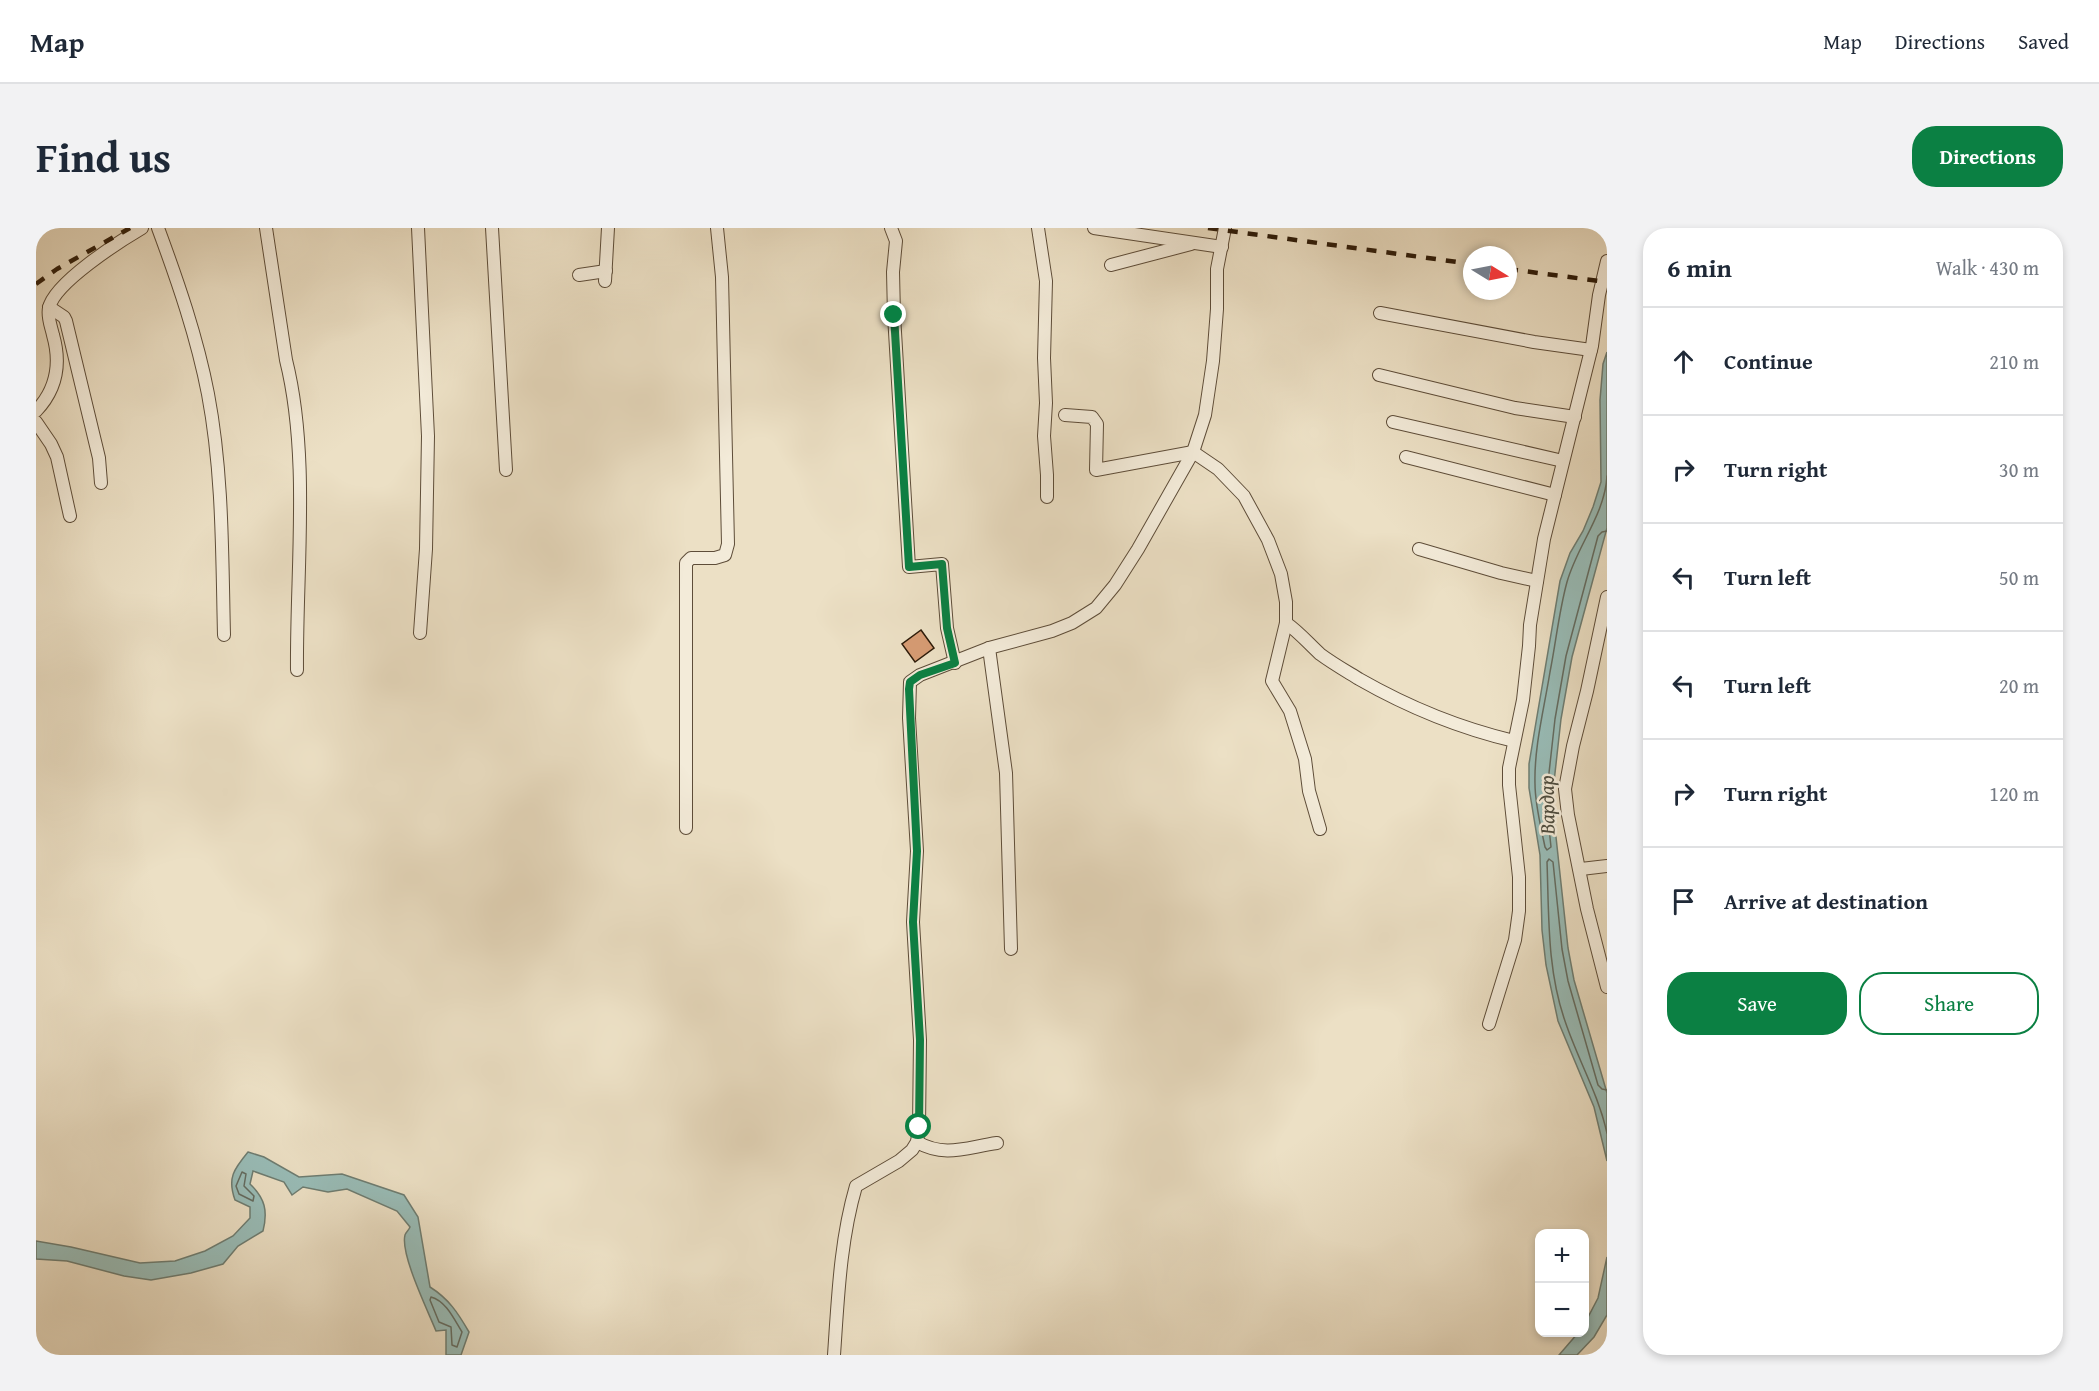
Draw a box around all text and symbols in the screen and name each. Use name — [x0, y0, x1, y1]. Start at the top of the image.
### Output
text: Map — [30, 21, 84, 62]
text: Map — [1823, 26, 1862, 57]
text: Directions — [1895, 26, 1985, 57]
text: Saved — [2018, 26, 2069, 57]
text: Find us — [36, 126, 171, 187]
button: Directions — [1912, 126, 2063, 187]
north arrow — [1463, 246, 1517, 300]
text: 6 min — [1667, 248, 1732, 287]
text: Walk · 430 m — [1936, 253, 2039, 282]
route end — [880, 301, 906, 327]
icon: ahead — [1667, 345, 1700, 378]
text: Continue — [1724, 345, 1813, 377]
text: 210 m — [1989, 347, 2039, 376]
icon: right — [1667, 453, 1700, 486]
text: Turn right — [1724, 453, 1827, 485]
text: 30 m — [1999, 455, 2039, 484]
icon: left — [1667, 561, 1700, 594]
text: Turn left — [1724, 561, 1811, 593]
text: 50 m — [1999, 563, 2039, 592]
icon: left — [1667, 669, 1700, 702]
text: Turn left — [1724, 669, 1811, 701]
text: 20 m — [1999, 671, 2039, 700]
water label: Вардар — [1530, 775, 1563, 836]
icon: right — [1667, 777, 1700, 810]
text: Turn right — [1724, 777, 1827, 809]
text: 120 m — [1989, 779, 2039, 808]
icon: arrive — [1667, 885, 1700, 918]
text: Arrive at destination — [1724, 885, 1928, 917]
button: Save — [1667, 972, 1847, 1035]
button: Share — [1859, 972, 2039, 1035]
route start — [905, 1113, 931, 1139]
map controls — [1535, 1229, 1589, 1337]
button: + — [1535, 1229, 1589, 1283]
button: − — [1535, 1283, 1589, 1337]

